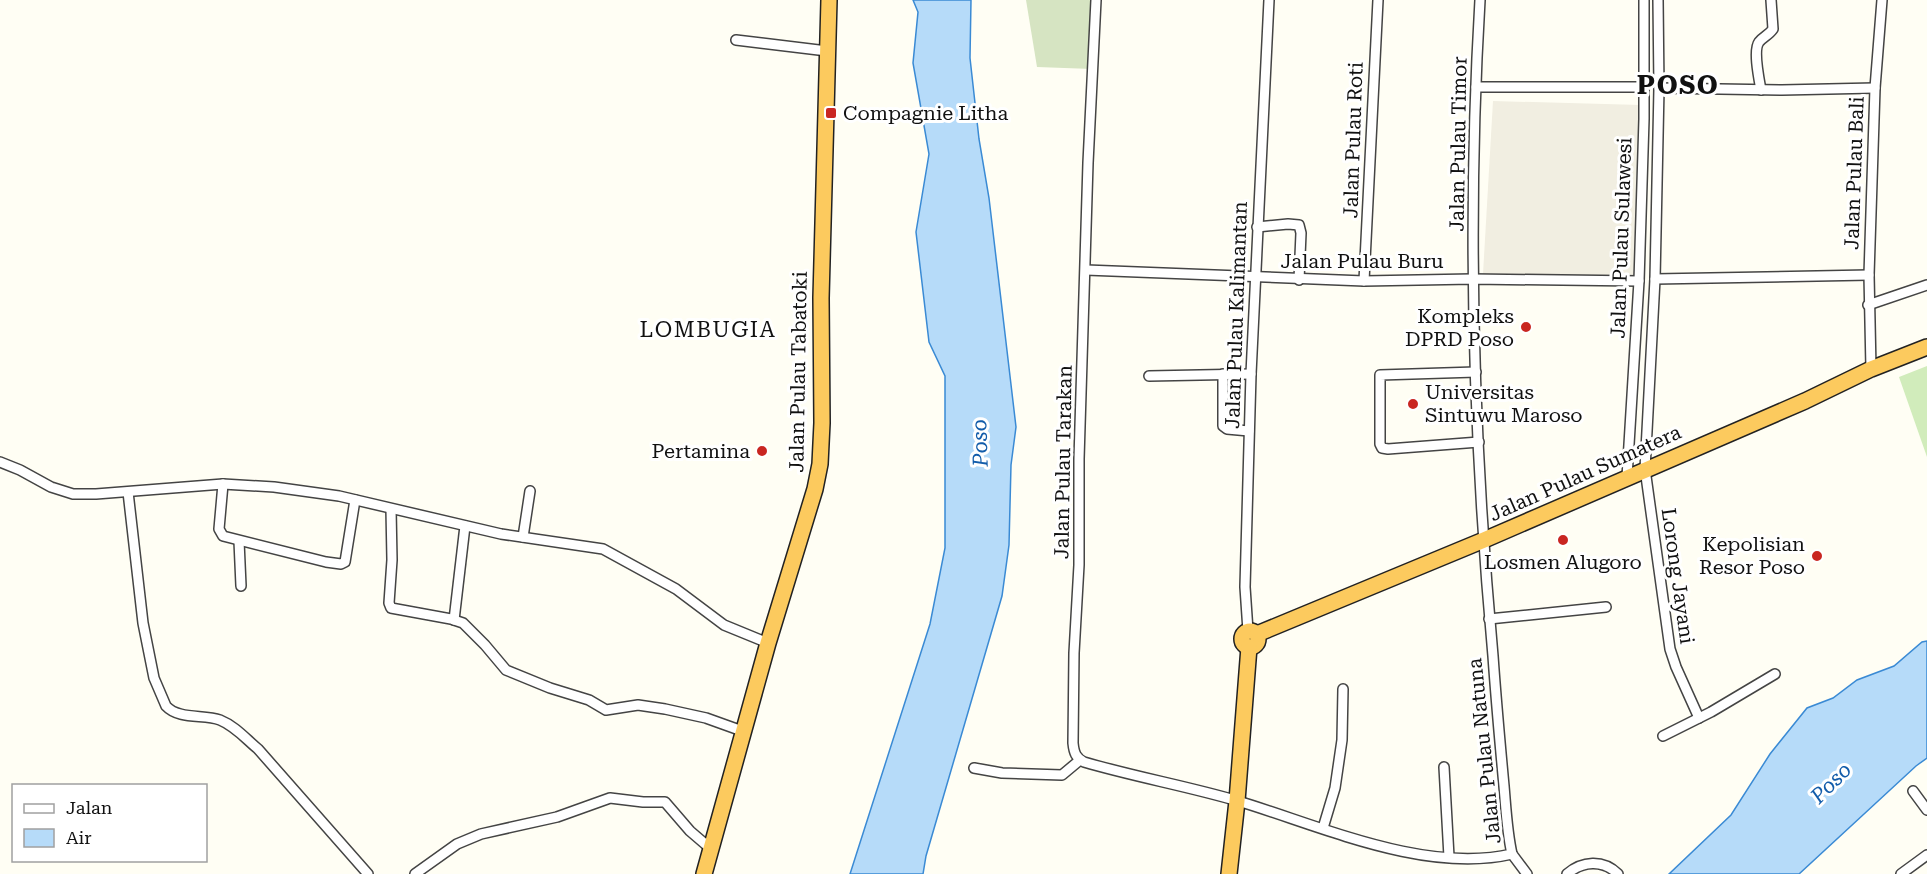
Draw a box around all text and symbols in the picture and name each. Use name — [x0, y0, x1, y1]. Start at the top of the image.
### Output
street label: Jalan Pulau Timor — [1444, 56, 1472, 232]
street label: Jalan Pulau Roti — [1338, 61, 1368, 219]
district label: POSO — [1637, 70, 1719, 100]
street label: Jalan Pulau Bali — [1839, 96, 1869, 250]
place label: Compagnie Litha — [843, 101, 1008, 125]
marker: Compagnie Litha — [824, 106, 838, 120]
street label: Jalan Pulau Sulawesi — [1605, 137, 1637, 339]
street label: Jalan Pulau Kalimantan — [1220, 201, 1252, 429]
street label: Jalan Pulau Buru — [1280, 249, 1444, 273]
street label: Jalan Pulau Tabatoki — [784, 271, 812, 473]
place label: Kompleks DPRD Poso — [1405, 304, 1514, 351]
district label: LOMBUGIA — [640, 317, 776, 342]
marker: Kompleks DPRD Poso — [1519, 320, 1533, 334]
street label: Jalan Pulau Tarakan — [1049, 365, 1077, 559]
place label: Universitas Sintuwu Maroso — [1425, 380, 1583, 427]
marker: Universitas Sintuwu Maroso — [1406, 397, 1420, 411]
water label: Poso — [967, 419, 993, 468]
street label: Jalan Pulau Sumatera — [1485, 420, 1685, 526]
place label: Pertamina — [652, 439, 750, 463]
marker: Pertamina — [755, 444, 769, 458]
street label: Lorong Jayani — [1657, 506, 1699, 646]
place label: Kepolisian Resor Poso — [1699, 532, 1805, 579]
marker: Losmen Alugoro — [1556, 533, 1570, 547]
marker: Kepolisian Resor Poso — [1810, 549, 1824, 563]
place label: Losmen Alugoro — [1484, 550, 1642, 574]
street label: Jalan Pulau Natuna — [1462, 657, 1506, 845]
water label: Poso — [1805, 758, 1856, 809]
legend — [12, 784, 207, 862]
text: Jalan — [66, 797, 113, 818]
text: Air — [66, 827, 92, 848]

